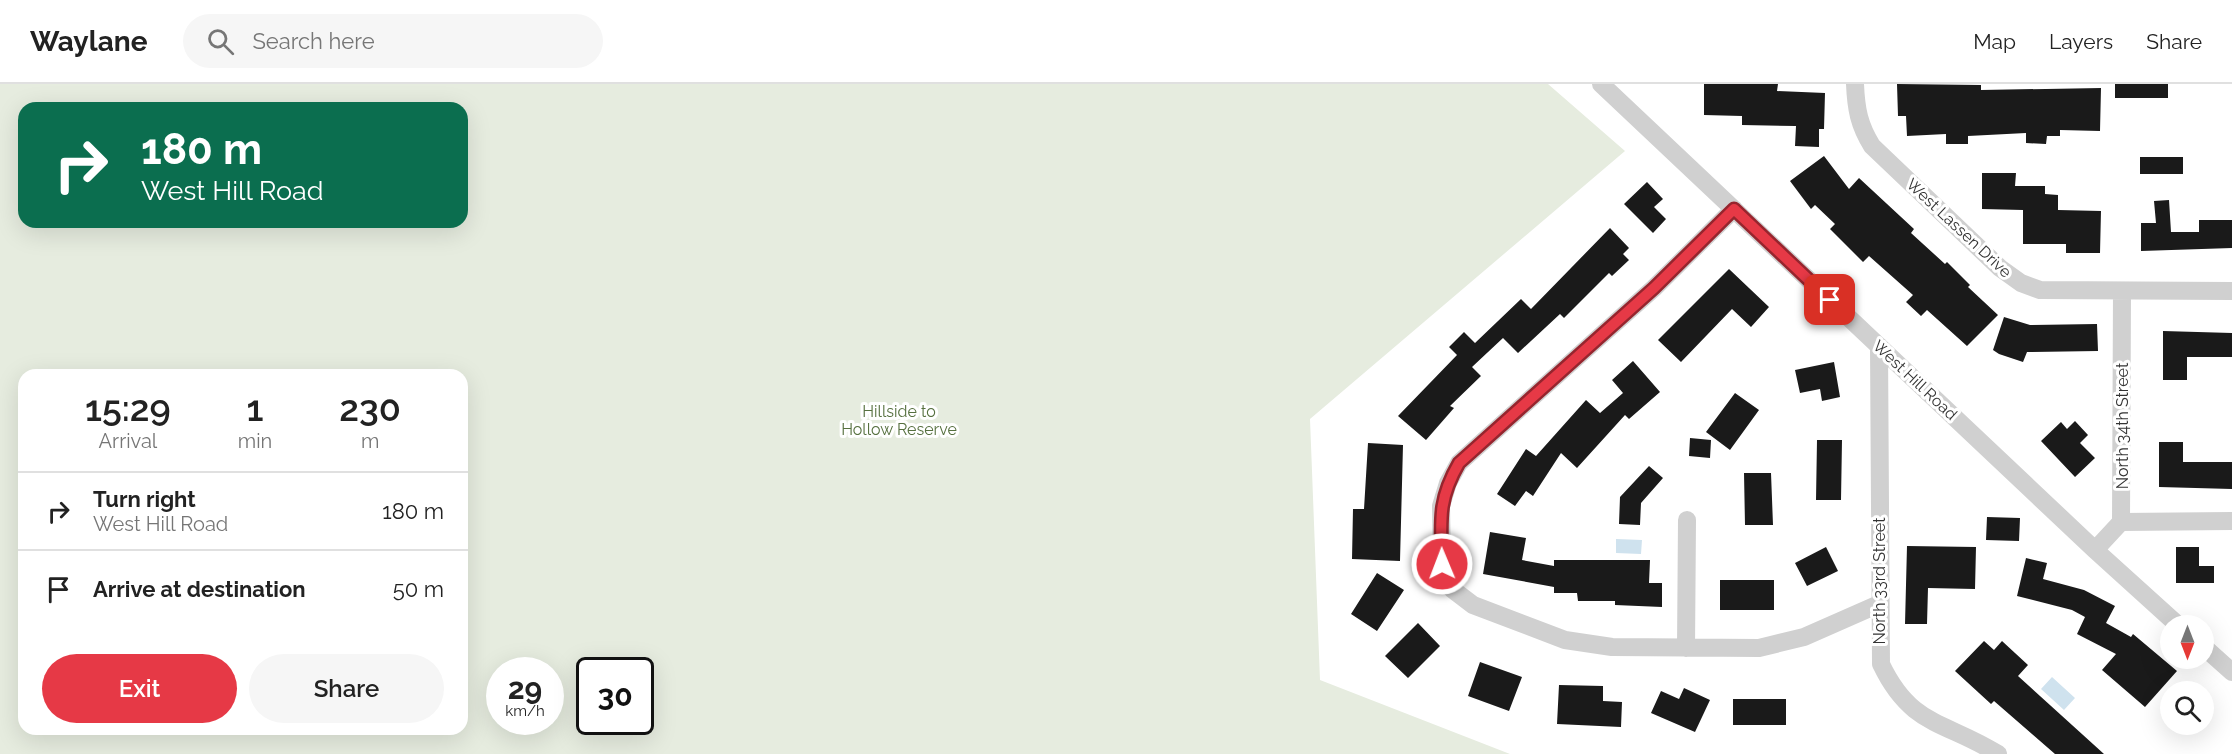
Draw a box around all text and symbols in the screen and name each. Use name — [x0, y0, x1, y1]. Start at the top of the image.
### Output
search box — [183, 14, 603, 68]
text: Waylane — [30, 25, 147, 58]
icon: search — [204, 25, 237, 58]
text: Search here — [252, 28, 375, 54]
text: Map — [1973, 29, 2016, 54]
text: Layers — [2049, 29, 2113, 54]
text: Share — [2146, 29, 2202, 54]
text: 180 m — [141, 125, 262, 174]
icon: right — [42, 126, 120, 204]
street label: West Lassen Drive — [1903, 174, 2015, 282]
text: West Hill Road — [141, 175, 324, 206]
pin — [1804, 274, 1855, 325]
icon: arrive — [1813, 283, 1846, 316]
street label: West Hill Road — [1869, 336, 1961, 424]
street label: North 34th Street — [2113, 362, 2132, 489]
text: 15:29 — [85, 387, 171, 429]
text: 1 — [247, 387, 264, 429]
text: 230 — [339, 387, 401, 429]
park label: Hillside to Hollow Reserve — [841, 402, 957, 439]
text: Arrival — [99, 429, 157, 453]
text: min — [238, 429, 272, 453]
text: m — [361, 429, 379, 453]
text: Turn right — [93, 486, 196, 512]
icon: right — [42, 495, 75, 528]
text: 180 m — [382, 498, 444, 524]
text: West Hill Road — [93, 512, 228, 536]
street label: North 33rd Street — [1870, 517, 1889, 645]
position arrow — [1410, 532, 1474, 596]
icon: arrive — [42, 573, 75, 606]
text: Arrive at destination — [93, 576, 306, 602]
text: 50 m — [393, 576, 444, 602]
north arrow — [2160, 615, 2214, 669]
map controls — [2160, 615, 2214, 735]
button: Exit — [42, 654, 237, 723]
button: Share — [249, 654, 444, 723]
speed limit sign: 30 — [576, 657, 654, 735]
text: 29 — [508, 671, 542, 706]
button: search — [2160, 681, 2214, 735]
text: km/h — [505, 702, 545, 720]

